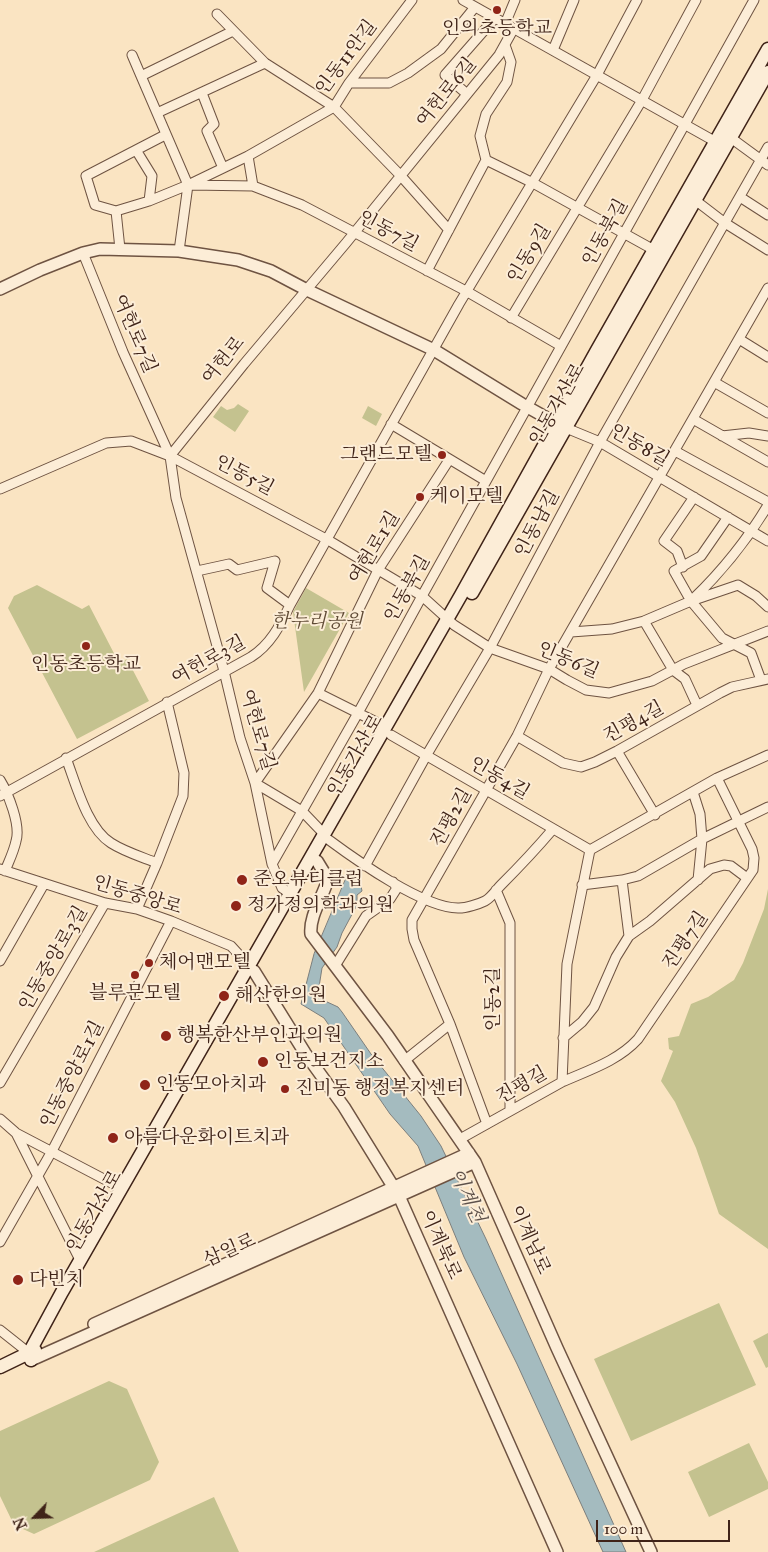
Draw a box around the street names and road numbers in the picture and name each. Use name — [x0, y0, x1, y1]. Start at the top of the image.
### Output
street label: 인동11안길 — [311, 16, 383, 100]
street label: 여헌로6길 — [412, 54, 482, 132]
street label: 인동북길 — [578, 195, 634, 271]
street label: 인동7길 — [354, 207, 422, 257]
street label: 인동9길 — [503, 220, 557, 288]
street label: 여헌로7길 — [107, 291, 161, 377]
street label: 여헌로 — [198, 332, 250, 390]
street label: 인동가산로 — [525, 360, 591, 450]
street label: 인동8길 — [605, 420, 673, 472]
street label: 인동5길 — [210, 451, 278, 501]
street label: 인동남길 — [511, 486, 565, 562]
street label: 여헌로1길 — [344, 507, 406, 589]
street label: 인동북길 — [380, 551, 436, 627]
street label: 여헌로3길 — [168, 631, 250, 691]
street label: 인동6길 — [534, 638, 602, 684]
street label: 여헌로7길 — [235, 687, 279, 773]
street label: 진평4길 — [600, 697, 668, 749]
street label: 인동가산로 — [323, 711, 389, 801]
street label: 인동4길 — [465, 753, 533, 805]
street label: 진평2길 — [426, 784, 478, 852]
street label: 인동중앙로 — [90, 872, 184, 920]
street label: 인동중앙로3길 — [15, 902, 93, 1016]
street label: 진평7길 — [658, 908, 714, 974]
street label: 인동2길 — [483, 967, 505, 1031]
street label: 인동중앙로1길 — [36, 1017, 110, 1133]
street label: 진평길 — [492, 1062, 552, 1110]
street label: 인동가산로 — [62, 1167, 128, 1257]
street label: 이계남로 — [504, 1202, 554, 1278]
street label: 이계북로 — [415, 1207, 465, 1283]
street label: 삼일로 — [200, 1229, 260, 1273]

